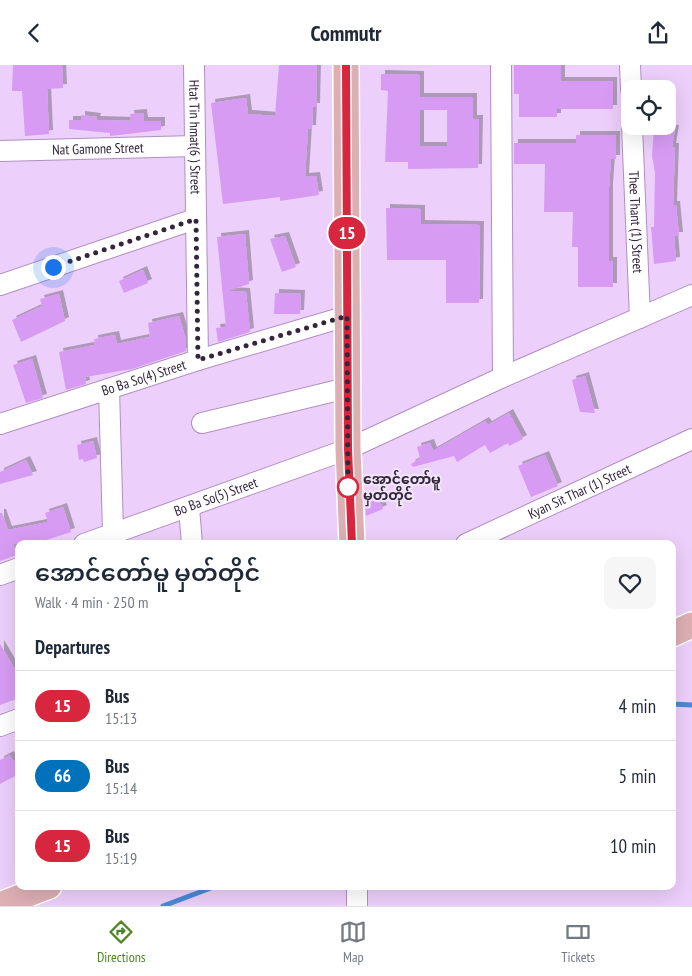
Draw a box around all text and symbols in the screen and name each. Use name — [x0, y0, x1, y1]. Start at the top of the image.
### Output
icon: back — [20, 19, 48, 47]
text: Commutr — [310, 19, 382, 47]
icon: share — [644, 19, 672, 47]
street label: Htat Tin hmat(6 ) Street — [185, 80, 205, 194]
map controls — [621, 80, 676, 135]
button: locate — [621, 80, 676, 135]
street label: Nat Gamone Street — [52, 138, 144, 159]
street label: Thee Thant (1) Street — [625, 170, 647, 274]
line badge: 15 — [324, 217, 370, 249]
text: 15 — [338, 221, 356, 244]
your location — [41, 255, 66, 280]
street label: Bo Ba So(4) Street — [99, 355, 188, 400]
street label: Kyan Sit Thar (1) Street — [525, 460, 634, 523]
place label: အောင်တော်မူ မှတ်တိုင် — [363, 469, 441, 507]
street label: Bo Ba So(5) Street — [171, 473, 260, 520]
marker: အောင်တော်မူ မှတ်တိုင် — [337, 476, 359, 498]
text: အောင်တော်မူ မှတ်တိုင် — [35, 557, 260, 588]
button: heart — [604, 557, 656, 609]
text: Walk · 4 min · 250 m — [35, 592, 148, 612]
text: Departures — [35, 635, 110, 659]
text: Bus — [105, 684, 129, 708]
text: 15 — [54, 694, 71, 717]
text: 4 min — [619, 694, 656, 718]
text: 15:13 — [105, 708, 137, 728]
text: Bus — [105, 754, 129, 778]
text: 66 — [54, 764, 71, 787]
text: 5 min — [619, 764, 656, 788]
text: 15:14 — [105, 778, 137, 798]
text: Bus — [105, 824, 129, 848]
text: 15 — [54, 834, 71, 857]
text: 10 min — [610, 834, 656, 858]
text: 15:19 — [105, 848, 137, 868]
tab: Directions — [97, 918, 146, 966]
tab: Map — [339, 918, 367, 966]
tab: Tickets — [561, 918, 595, 966]

